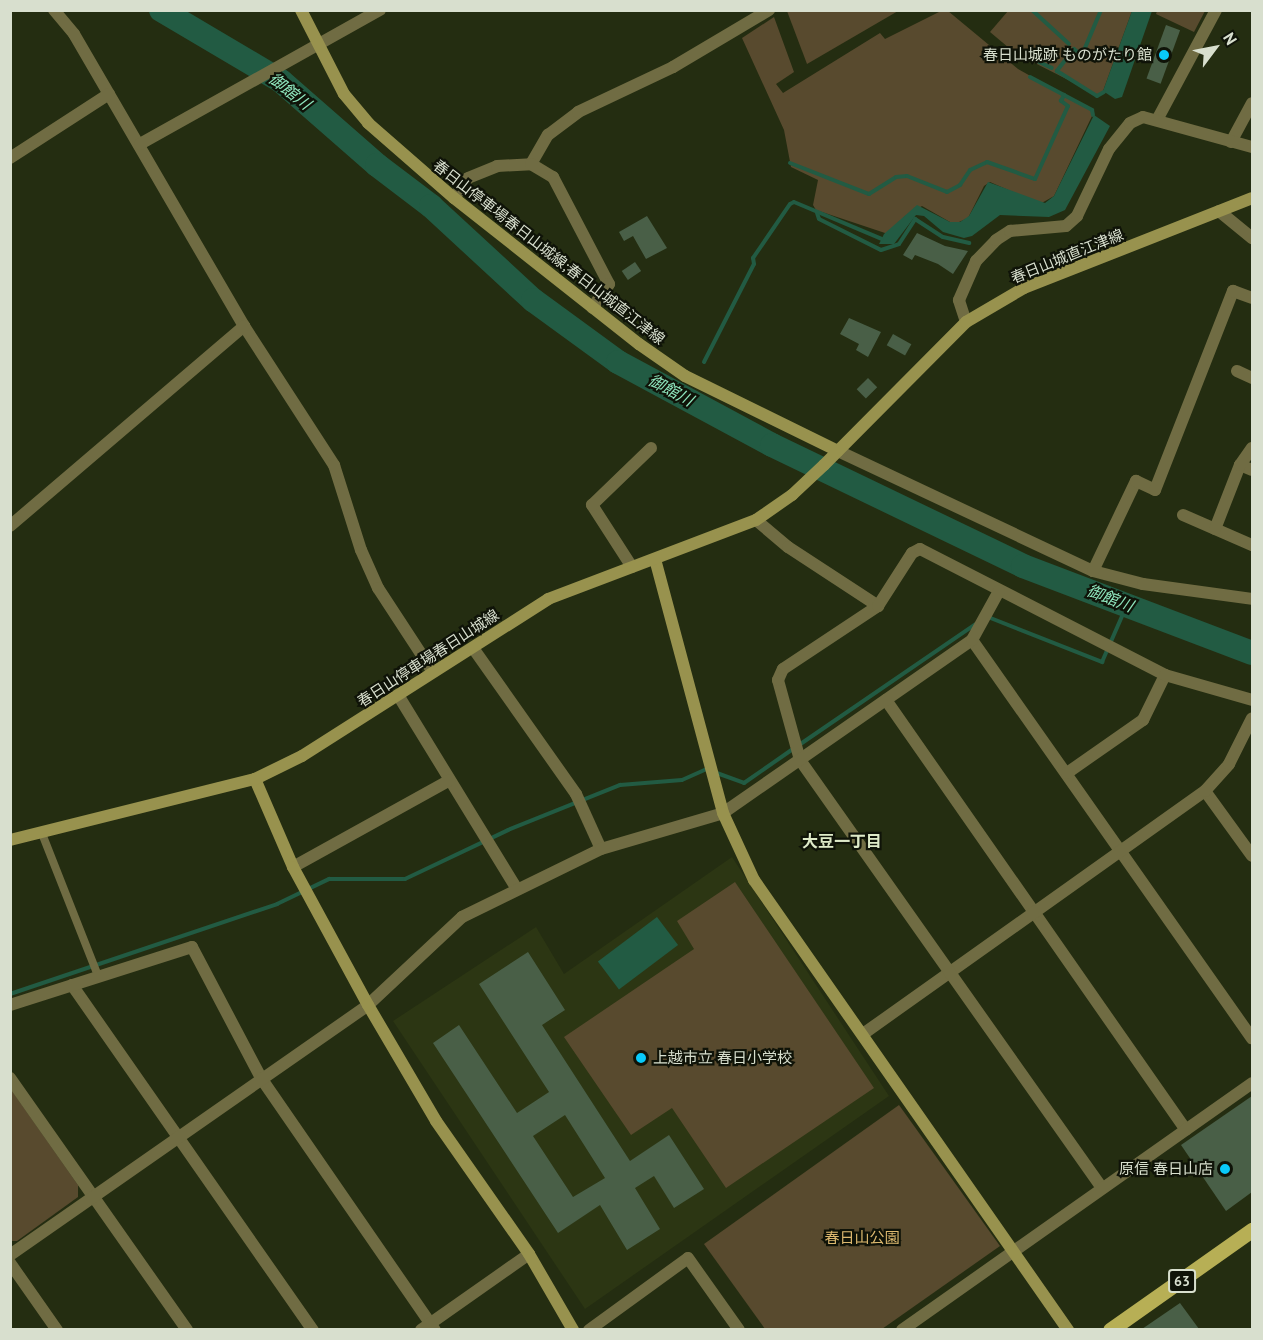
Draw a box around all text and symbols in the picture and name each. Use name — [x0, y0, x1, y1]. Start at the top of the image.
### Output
north arrow — [1185, 18, 1245, 78]
text: N — [1219, 29, 1242, 48]
place label: 春日山城跡 ものがたり館 — [983, 46, 1152, 64]
marker: 春日山城跡 ものがたり館 — [1157, 48, 1171, 62]
water label: 御館川 — [265, 69, 315, 113]
street label: 春日山停車場春日山城線;春日山城直江津線 — [430, 156, 668, 348]
street label: 春日山城直江津線 — [1008, 225, 1126, 287]
water label: 御館川 — [645, 370, 697, 410]
water label: 御館川 — [1084, 580, 1136, 616]
street label: 春日山停車場春日山城線 — [354, 606, 502, 710]
district label: 大豆一丁目 — [802, 831, 882, 851]
place label: 上越市立 春日小学校 — [653, 1049, 792, 1067]
marker: 上越市立 春日小学校 — [634, 1051, 648, 1065]
place label: 原信 春日山店 — [1119, 1160, 1213, 1178]
marker: 原信 春日山店 — [1218, 1162, 1232, 1176]
park label: 春日山公園 — [825, 1229, 899, 1247]
road number: 63 — [1167, 1270, 1197, 1292]

